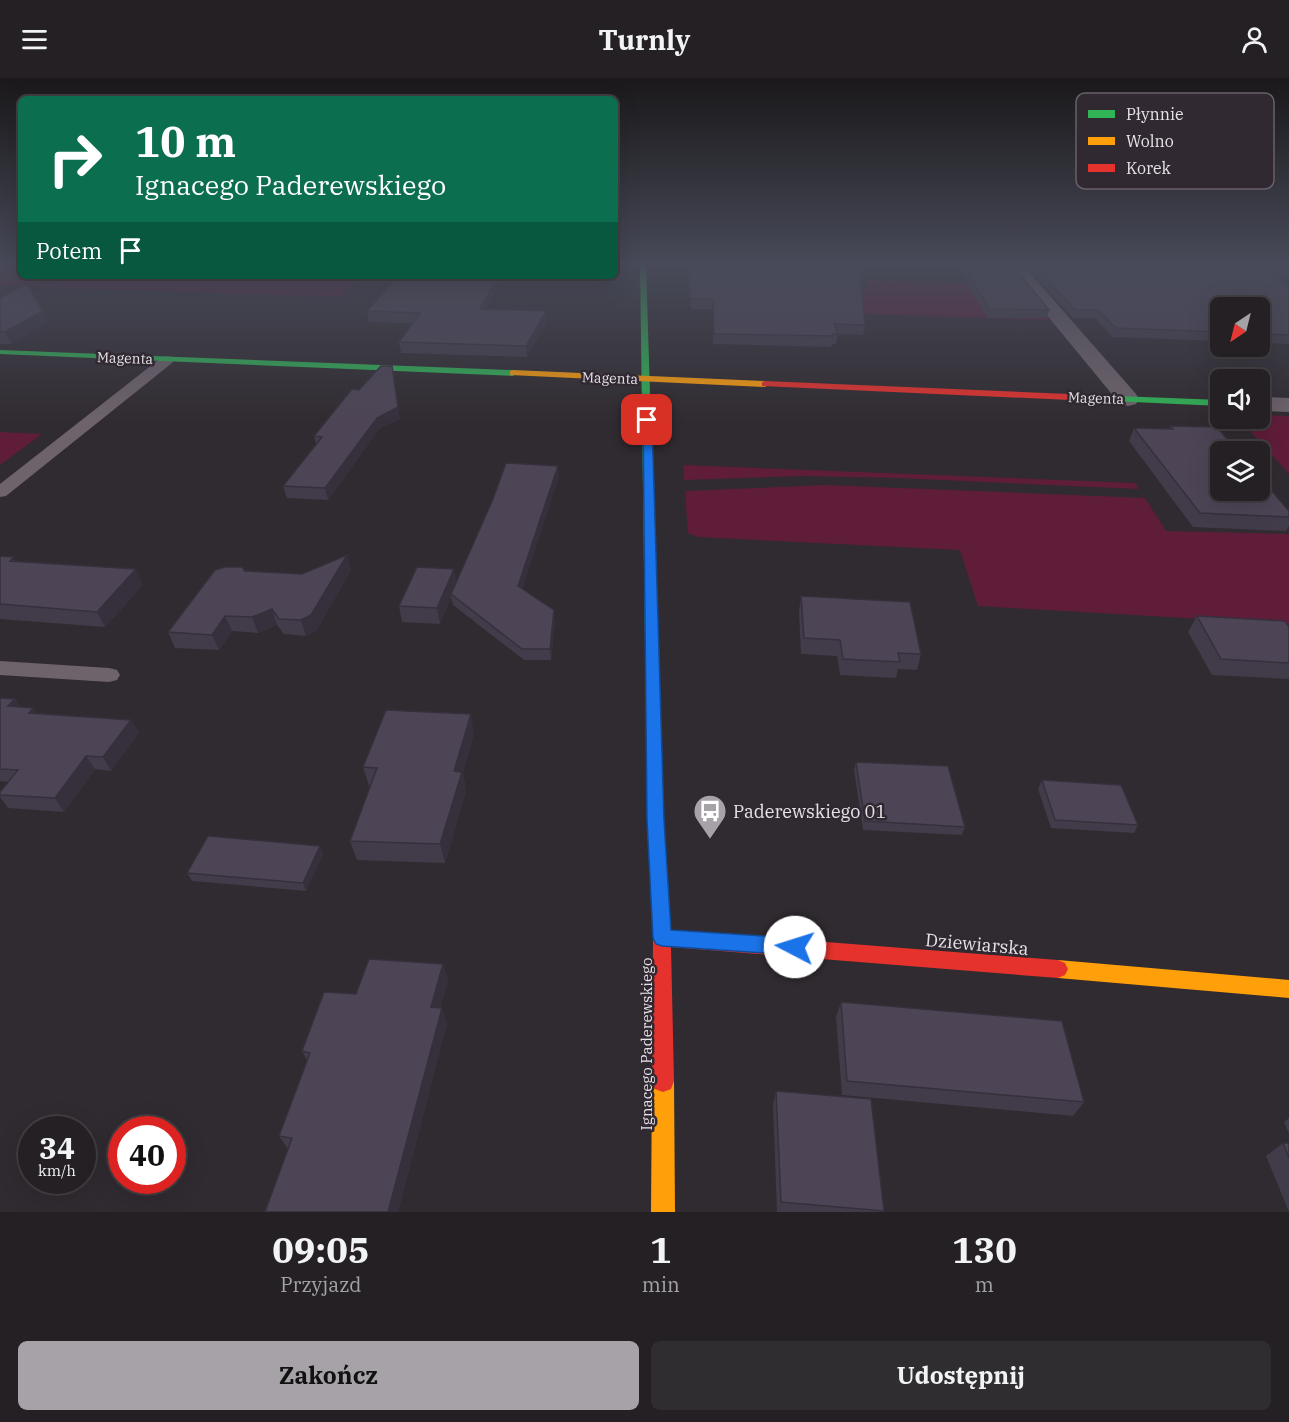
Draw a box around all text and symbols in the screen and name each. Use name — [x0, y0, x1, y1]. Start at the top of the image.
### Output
text: Turnly — [599, 22, 690, 57]
icon: menu — [18, 23, 51, 56]
icon: person — [1238, 23, 1271, 56]
legend — [1076, 93, 1274, 189]
text: Płynnie — [1126, 104, 1184, 124]
text: 10 m — [135, 114, 236, 169]
icon: right — [36, 120, 114, 198]
text: Wolno — [1126, 131, 1174, 151]
text: Korek — [1126, 158, 1172, 178]
text: Ignacego Paderewskiego — [135, 167, 446, 202]
icon: arrive — [114, 234, 147, 267]
text: Potem — [36, 236, 102, 265]
north arrow — [1210, 297, 1270, 357]
map controls — [1210, 297, 1270, 501]
street label: Magenta — [97, 348, 154, 368]
street label: Magenta — [582, 368, 639, 388]
button: sound — [1210, 369, 1270, 429]
street label: Magenta — [1068, 388, 1125, 408]
pin — [621, 394, 672, 445]
icon: arrive — [630, 403, 663, 436]
button: layers — [1210, 441, 1270, 501]
bus stop icon: Paderewskiego 01 — [692, 793, 728, 840]
place label: Paderewskiego 01 — [733, 800, 886, 823]
position arrow — [763, 915, 827, 979]
street label: Dziewiarska — [924, 928, 1030, 960]
street label: Ignacego Paderewskiego — [637, 958, 656, 1130]
speed limit sign: 40 — [108, 1116, 186, 1194]
text: 34 — [39, 1128, 75, 1167]
text: km/h — [38, 1161, 76, 1180]
text: 09:05 — [272, 1226, 369, 1273]
text: 1 — [650, 1226, 672, 1273]
text: 130 — [952, 1226, 1017, 1273]
text: Przyjazd — [280, 1271, 361, 1298]
text: min — [642, 1271, 680, 1298]
text: m — [975, 1271, 994, 1298]
button: Zakończ — [18, 1341, 639, 1410]
button: Udostępnij — [651, 1341, 1271, 1410]

